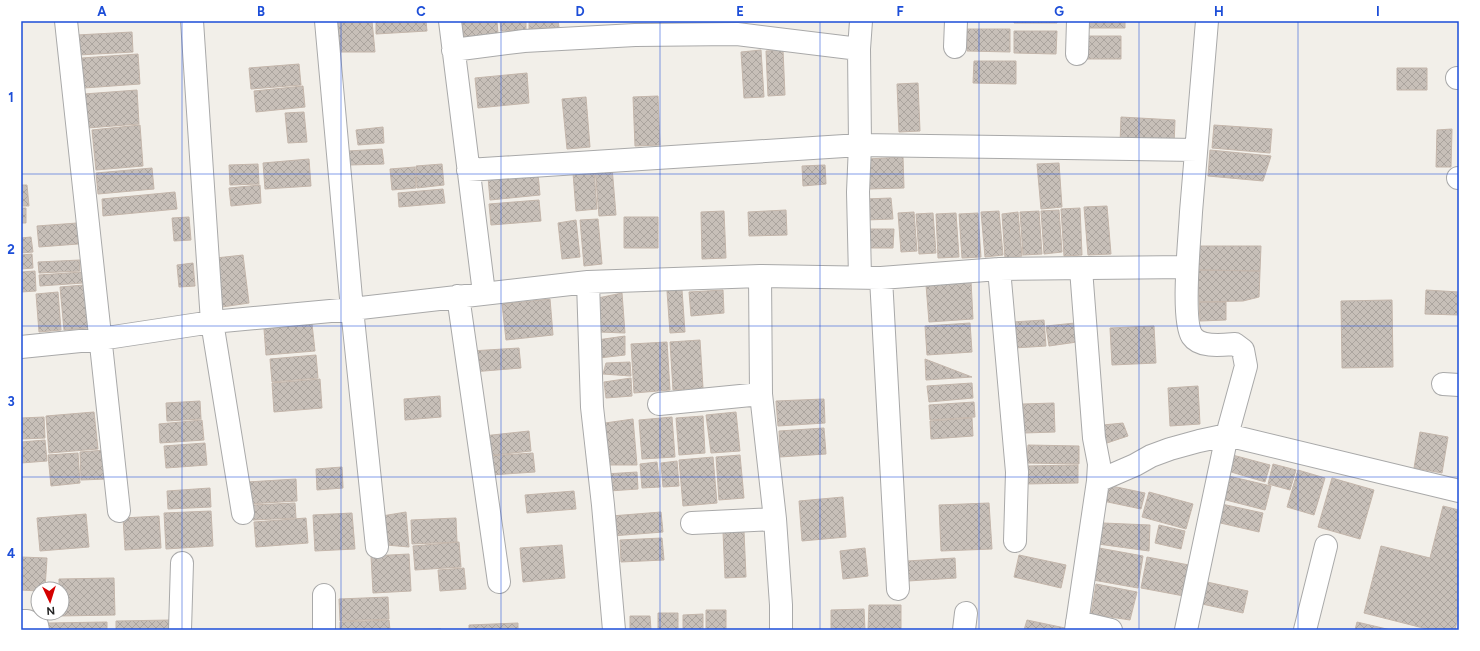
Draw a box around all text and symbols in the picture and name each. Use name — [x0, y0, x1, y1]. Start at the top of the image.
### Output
text: A — [97, 4, 107, 19]
text: B — [257, 4, 265, 19]
text: C — [416, 4, 426, 19]
text: D — [575, 4, 585, 19]
text: E — [736, 4, 744, 19]
text: F — [896, 4, 904, 19]
text: G — [1054, 4, 1064, 19]
text: H — [1214, 4, 1224, 19]
text: I — [1376, 4, 1380, 19]
text: 1 — [8, 90, 14, 105]
text: 2 — [7, 242, 15, 257]
text: 3 — [7, 394, 15, 409]
text: 4 — [7, 546, 15, 561]
north arrow — [30, 581, 70, 621]
text: N — [46, 604, 55, 617]

